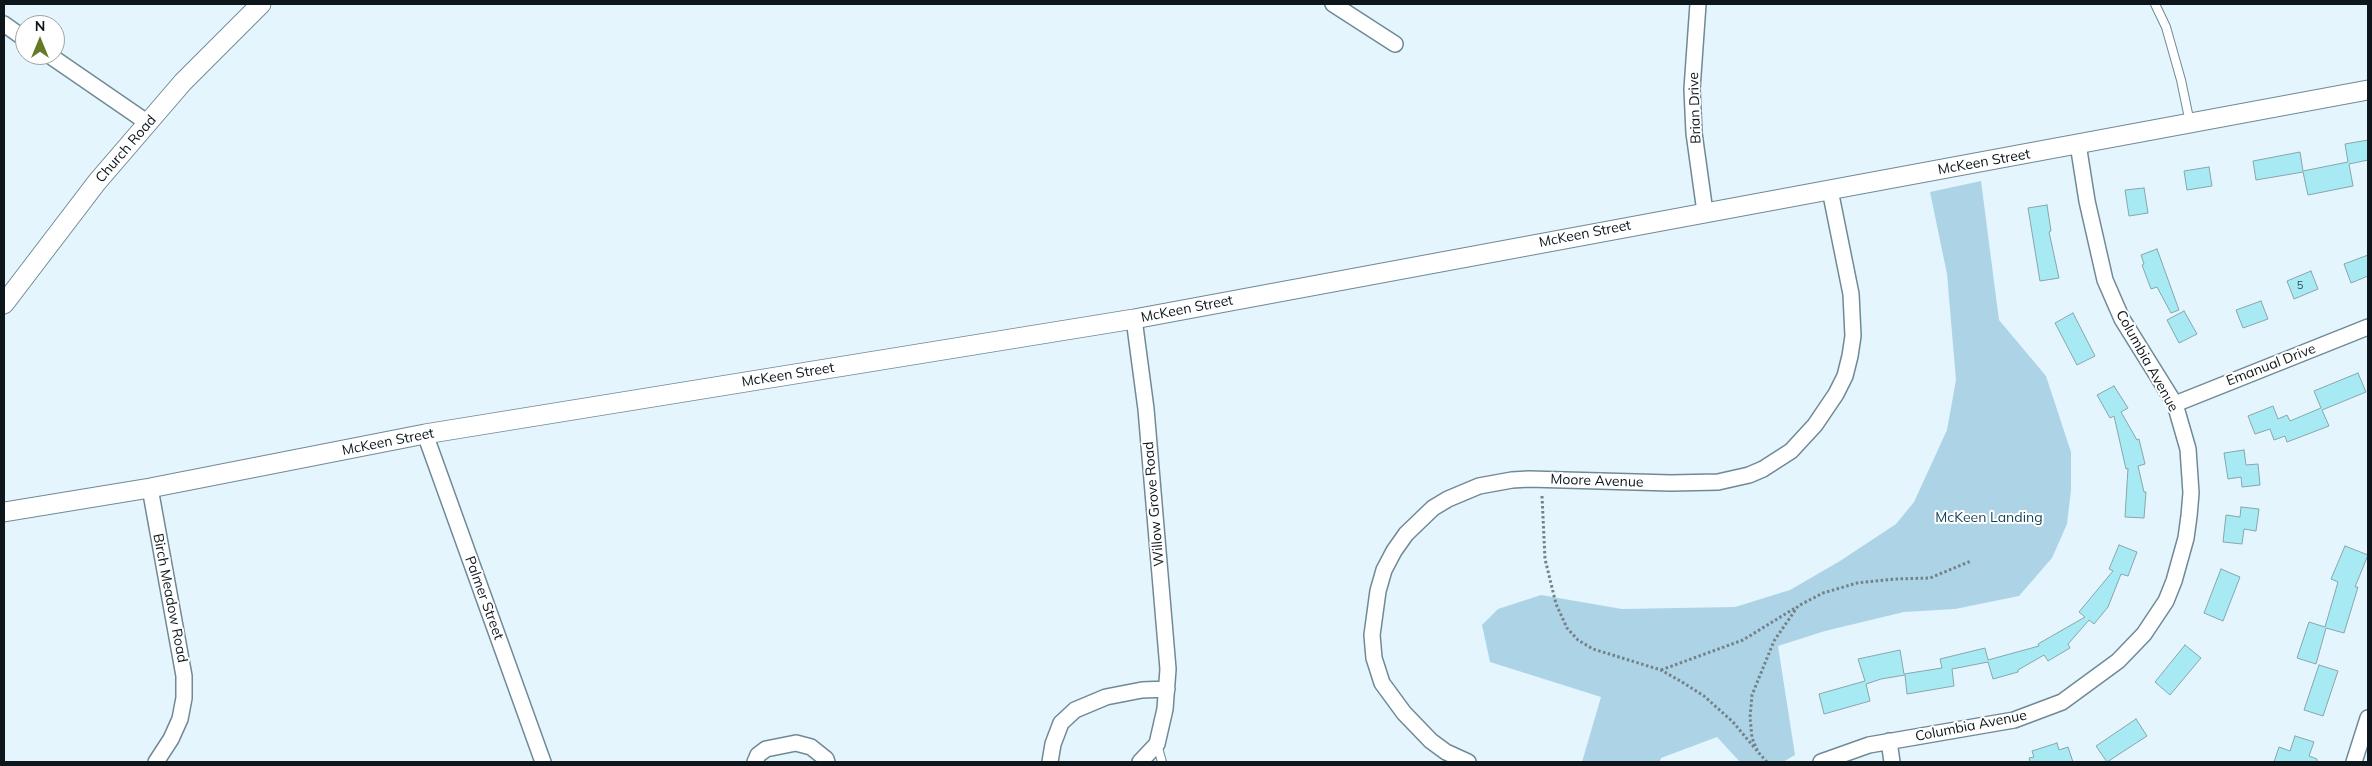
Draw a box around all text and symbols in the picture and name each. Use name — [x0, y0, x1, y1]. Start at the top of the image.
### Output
north arrow — [15, 15, 65, 65]
text: N — [35, 17, 45, 35]
street label: Brian Drive — [1685, 72, 1705, 144]
street label: Church Road — [92, 112, 160, 186]
street label: McKeen Street — [1937, 146, 2031, 178]
street label: McKeen Street — [1538, 217, 1632, 251]
house number: 5 — [2297, 279, 2303, 293]
street label: McKeen Street — [1140, 292, 1234, 326]
street label: Columbia Avenue — [2112, 307, 2182, 415]
street label: Emanual Drive — [2224, 340, 2318, 390]
street label: McKeen Street — [741, 359, 835, 391]
street label: McKeen Street — [341, 425, 435, 459]
street label: Willow Grove Road — [1140, 441, 1168, 567]
street label: Moore Avenue — [1550, 471, 1644, 491]
park label: McKeen Landing — [1935, 510, 2043, 526]
street label: Birch Meadow Road — [149, 532, 191, 664]
street label: Palmer Street — [461, 554, 507, 642]
street label: Columbia Avenue — [1914, 707, 2028, 745]

